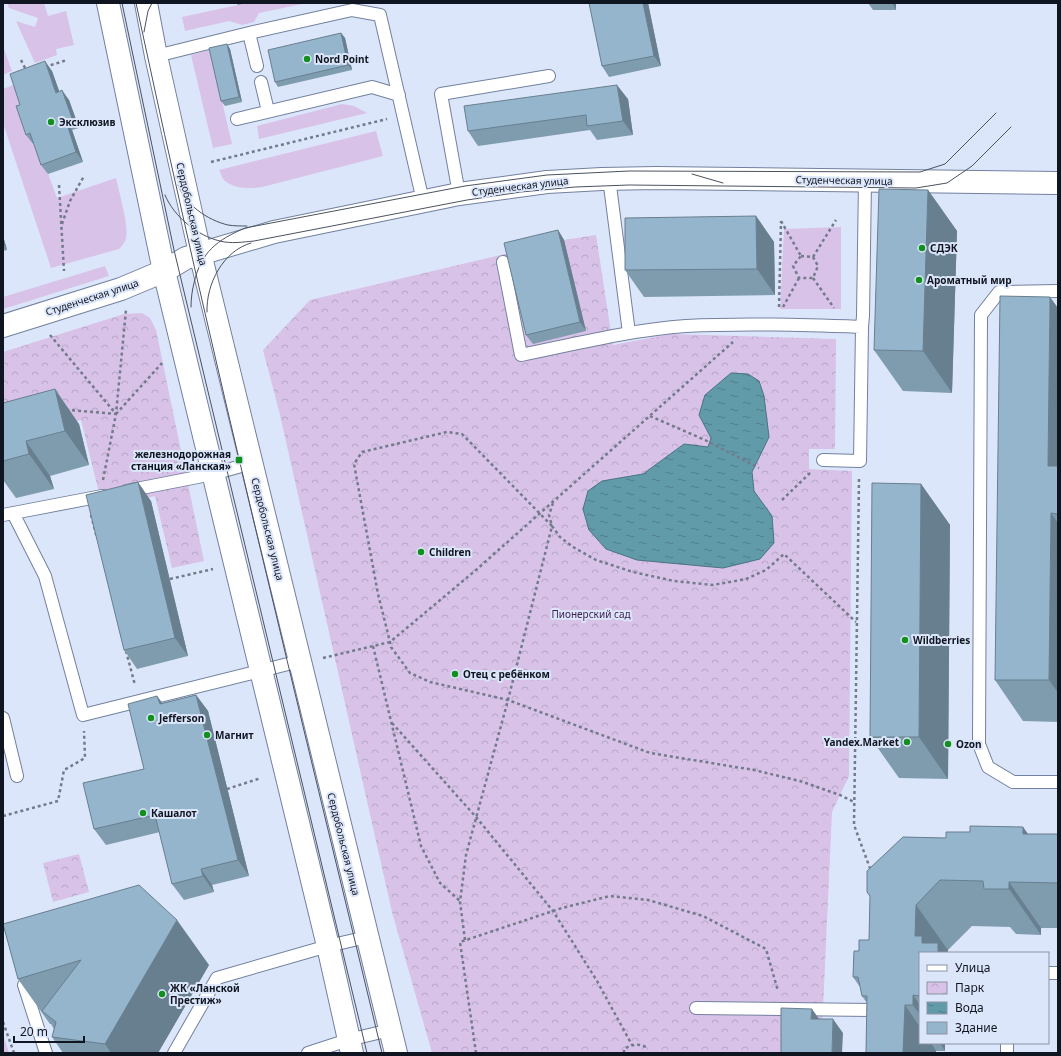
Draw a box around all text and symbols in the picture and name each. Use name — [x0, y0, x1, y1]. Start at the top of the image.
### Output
place label: Nord Point — [315, 52, 370, 66]
marker: Nord Point — [302, 54, 312, 64]
place label: Эксклюзив — [59, 115, 116, 129]
marker: Эксклюзив — [46, 117, 56, 127]
street label: Сердобольская улица — [173, 161, 211, 267]
street label: Студенческая улица — [795, 172, 893, 188]
street label: Студенческая улица — [471, 173, 569, 199]
place label: СДЭК — [930, 241, 958, 255]
marker: СДЭК — [917, 243, 927, 253]
place label: Ароматный мир — [927, 273, 1012, 287]
street label: Студенческая улица — [44, 275, 140, 319]
marker: Ароматный мир — [914, 275, 924, 285]
place label: железнодорожная станция «Ланская» — [131, 447, 231, 473]
marker: железнодорожная станция «Ланская» — [234, 455, 244, 465]
street label: Сердобольская улица — [248, 476, 288, 582]
place label: Children — [429, 545, 471, 559]
marker: Children — [416, 547, 426, 557]
park label: Пионерский сад — [551, 607, 631, 621]
place label: Wildberries — [913, 633, 970, 647]
marker: Wildberries — [900, 635, 910, 645]
place label: Отец с ребёнком — [463, 667, 550, 681]
marker: Отец с ребёнком — [450, 669, 460, 679]
place label: Jefferson — [158, 711, 204, 725]
marker: Jefferson — [146, 713, 156, 723]
place label: Магнит — [215, 728, 254, 742]
marker: Магнит — [202, 730, 212, 740]
place label: Yandex.Market — [824, 735, 900, 749]
marker: Yandex.Market — [902, 737, 912, 747]
place label: Ozon — [956, 737, 982, 751]
marker: Ozon — [943, 739, 953, 749]
street label: Сердобольская улица — [324, 791, 364, 897]
place label: Кашалот — [151, 806, 197, 820]
marker: Кашалот — [138, 808, 148, 818]
legend — [919, 952, 1049, 1044]
text: Улица — [955, 959, 990, 976]
text: Парк — [955, 979, 985, 996]
place label: ЖК «Ланской Престиж» — [170, 981, 240, 1007]
marker: ЖК «Ланской Престиж» — [157, 989, 167, 999]
text: Вода — [955, 999, 984, 1016]
scale bar — [14, 1018, 84, 1044]
text: Здание — [955, 1019, 998, 1036]
text: 20 m — [20, 1023, 48, 1040]

